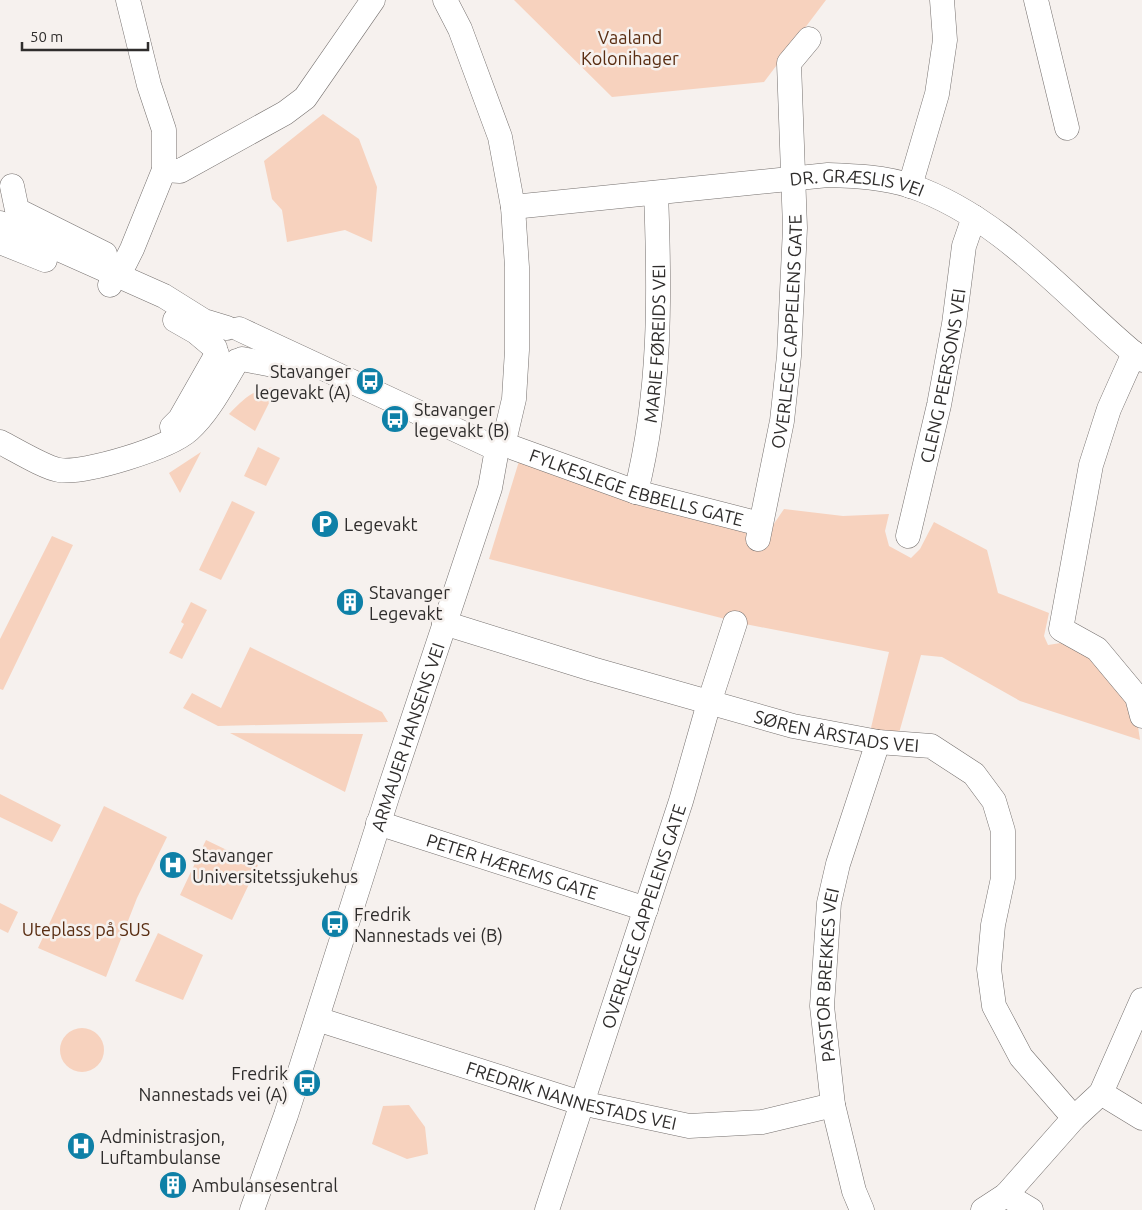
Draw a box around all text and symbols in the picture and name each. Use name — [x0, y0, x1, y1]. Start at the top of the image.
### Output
scale bar — [22, 20, 149, 52]
park label: Vaaland Kolonihager — [581, 27, 679, 68]
text: 50 m — [30, 28, 63, 45]
street label: DR. GRÆSLIS VEI — [789, 165, 927, 200]
street label: OVERLEGE CAPPELENS GATE — [767, 214, 805, 450]
street label: MARIE FØREIDS VEI — [640, 264, 668, 424]
street label: CLENG PEERSONS VEI — [916, 287, 968, 465]
place label: Stavanger legevakt (A) — [255, 361, 351, 403]
bus stop icon: Stavanger legevakt (A) — [355, 366, 385, 396]
place label: Stavanger legevakt (B) — [414, 399, 510, 441]
bus stop icon: Stavanger legevakt (B) — [380, 404, 410, 434]
street label: FYLKESLEGE EBBELLS GATE — [527, 444, 746, 529]
parking icon: Legevakt — [310, 509, 340, 539]
place label: Legevakt — [344, 514, 418, 534]
place label: Stavanger Legevakt — [369, 582, 450, 623]
building icon: Stavanger Legevakt — [335, 587, 365, 617]
street label: ARMAUER HANSENS VEI — [367, 640, 448, 834]
street label: SØREN ÅRSTADS VEI — [752, 706, 920, 755]
street label: OVERLEGE CAPPELENS GATE — [597, 802, 689, 1031]
street label: PETER HÆREMS GATE — [424, 829, 600, 903]
place label: Stavanger Universitetssjukehus — [192, 845, 358, 886]
hospital icon: Stavanger Universitetssjukehus — [158, 850, 188, 880]
street label: PASTOR BREKKES VEI — [812, 886, 842, 1063]
place label: Fredrik Nannestads vei (B) — [354, 904, 503, 946]
bus stop icon: Fredrik Nannestads vei (B) — [320, 909, 350, 939]
park label: Uteplass på SUS — [22, 919, 150, 939]
street label: FREDRIK NANNESTADS VEI — [464, 1057, 679, 1133]
place label: Fredrik Nannestads vei (A) — [139, 1063, 288, 1105]
bus stop icon: Fredrik Nannestads vei (A) — [292, 1068, 322, 1098]
place label: Administrasjon, Luftambulanse — [100, 1126, 225, 1167]
hospital icon: Administrasjon, Luftambulanse — [66, 1131, 96, 1161]
building icon: Ambulansesentral — [158, 1170, 188, 1200]
place label: Ambulansesentral — [192, 1175, 338, 1195]

